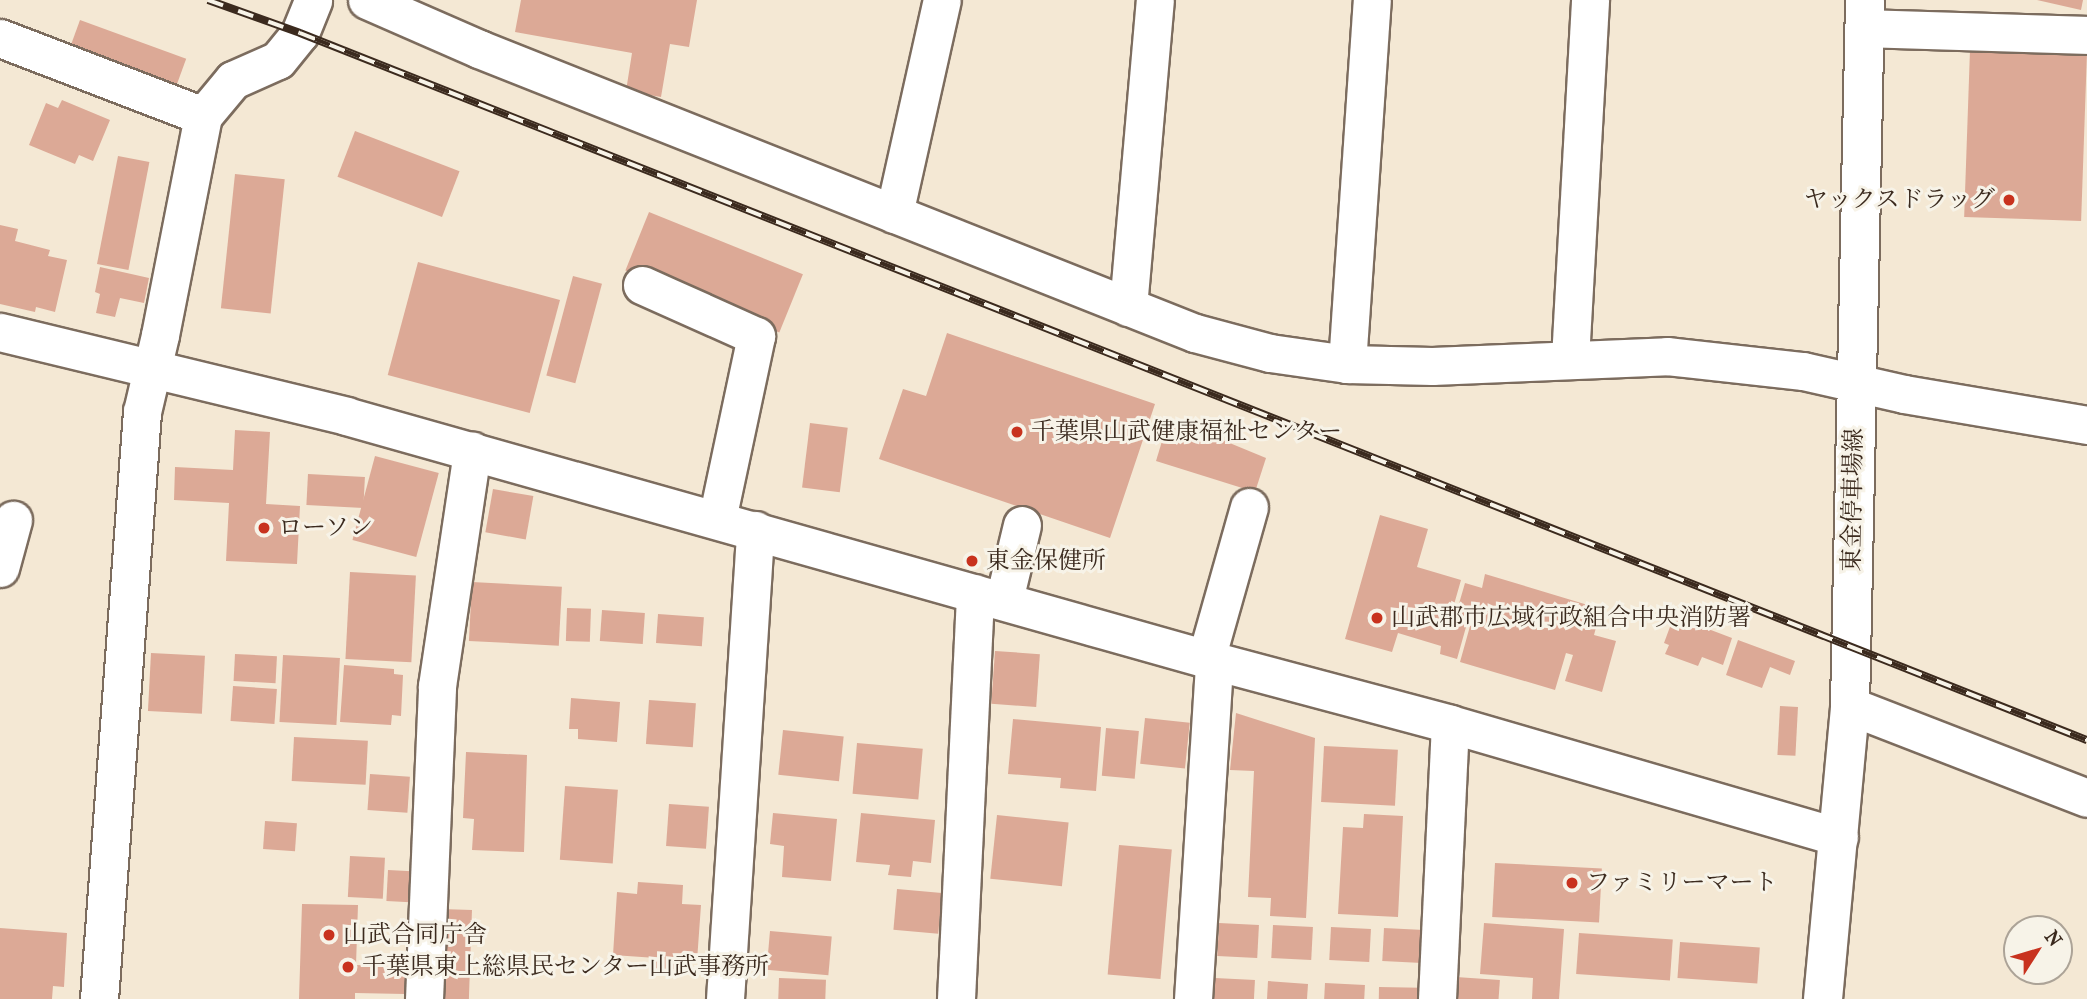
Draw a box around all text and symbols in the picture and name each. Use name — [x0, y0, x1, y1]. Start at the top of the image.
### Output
place label: ヤックスドラッグ — [1803, 186, 1995, 214]
marker: ヤックスドラッグ — [2001, 192, 2017, 208]
place label: 千葉県山武健康福祉センター — [1031, 418, 1343, 446]
marker: 千葉県山武健康福祉センター — [1009, 424, 1025, 440]
street label: 東金停車場線 — [1837, 428, 1869, 572]
place label: ローソン — [278, 514, 374, 542]
marker: ローソン — [256, 520, 272, 536]
place label: 東金保健所 — [986, 547, 1106, 575]
marker: 東金保健所 — [964, 553, 980, 569]
place label: 山武郡市広域行政組合中央消防署 — [1391, 604, 1751, 632]
marker: 山武郡市広域行政組合中央消防署 — [1369, 610, 1385, 626]
place label: ファミリーマート — [1586, 869, 1778, 897]
marker: ファミリーマート — [1564, 875, 1580, 891]
north arrow — [2003, 915, 2073, 985]
place label: 山武合同庁舎 — [343, 921, 487, 949]
text: N — [2040, 926, 2066, 951]
marker: 山武合同庁舎 — [321, 927, 337, 943]
place label: 千葉県東上総県民センター山武事務所 — [362, 953, 770, 981]
marker: 千葉県東上総県民センター山武事務所 — [340, 959, 356, 975]

